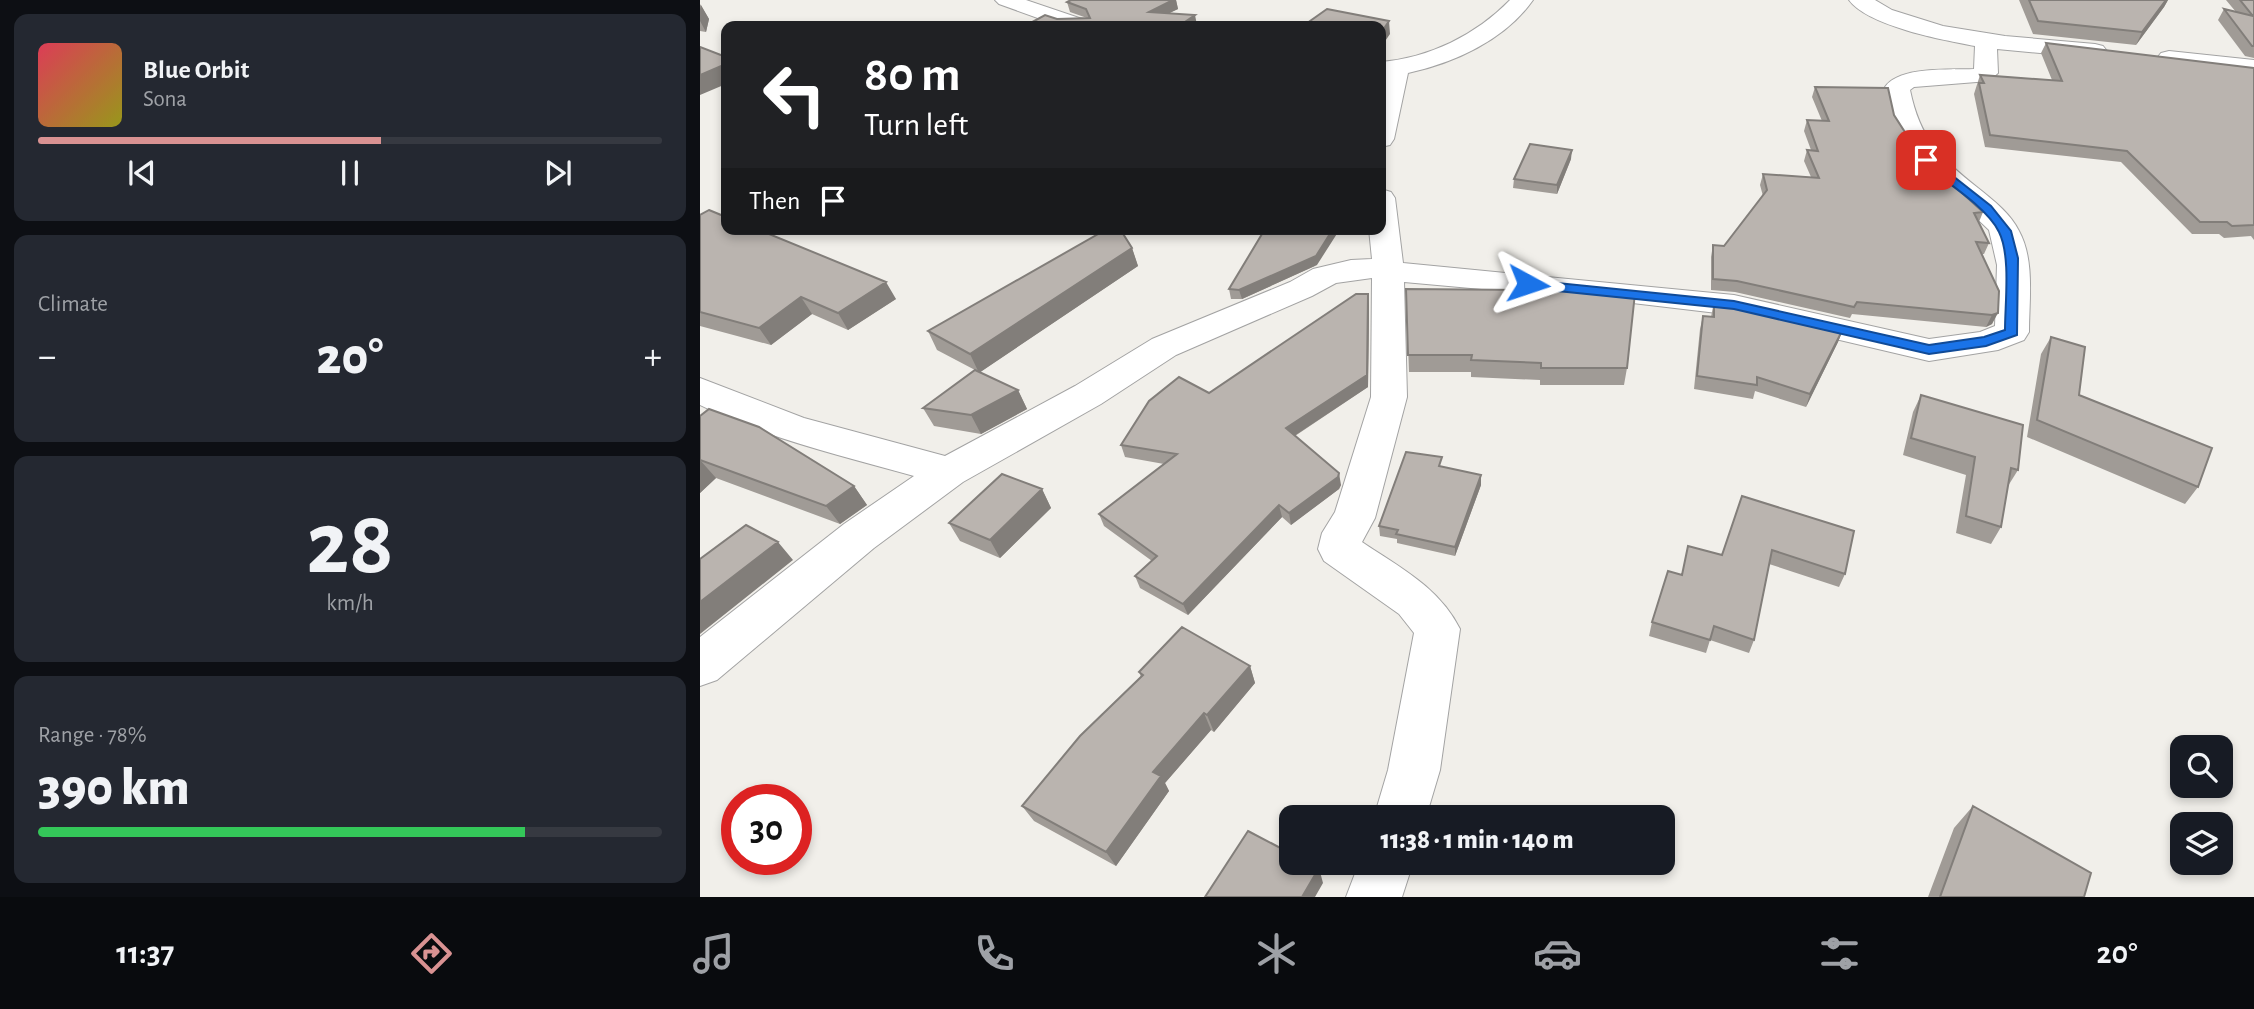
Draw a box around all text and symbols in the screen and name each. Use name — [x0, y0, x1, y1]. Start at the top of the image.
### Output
icon: left — [749, 49, 840, 140]
text: 80 m — [864, 51, 961, 100]
text: Blue Orbit — [143, 57, 249, 83]
text: Sona — [143, 88, 187, 111]
text: Turn left — [864, 109, 968, 141]
pin — [1896, 130, 1956, 190]
icon: arrive — [1907, 141, 1945, 179]
icon: previous — [123, 154, 161, 192]
icon: pause — [331, 154, 369, 192]
icon: next — [539, 154, 577, 192]
icon: arrive — [814, 182, 852, 220]
text: Then — [749, 188, 800, 214]
position arrow — [1491, 247, 1565, 321]
text: Climate — [38, 293, 108, 316]
text: 20° — [316, 331, 384, 383]
text: − — [38, 338, 56, 376]
text: + — [644, 338, 662, 376]
text: 28 — [306, 499, 394, 590]
text: km/h — [326, 592, 374, 615]
text: Range · 78% — [38, 724, 147, 747]
map controls — [2170, 735, 2233, 875]
button: search — [2170, 735, 2233, 798]
text: 390 km — [38, 762, 190, 814]
speed limit sign: 30 — [721, 784, 812, 875]
button: layers — [2170, 812, 2233, 875]
text: 11:38 · 1 min · 140 m — [1380, 827, 1574, 853]
icon: directions — [407, 929, 456, 978]
icon: music — [689, 929, 738, 978]
icon: phone — [970, 929, 1019, 978]
icon: climate — [1252, 929, 1301, 978]
icon: car — [1533, 929, 1582, 978]
icon: filters — [1815, 929, 1864, 978]
text: 11:37 — [116, 937, 174, 969]
text: 20° — [2097, 937, 2138, 969]

